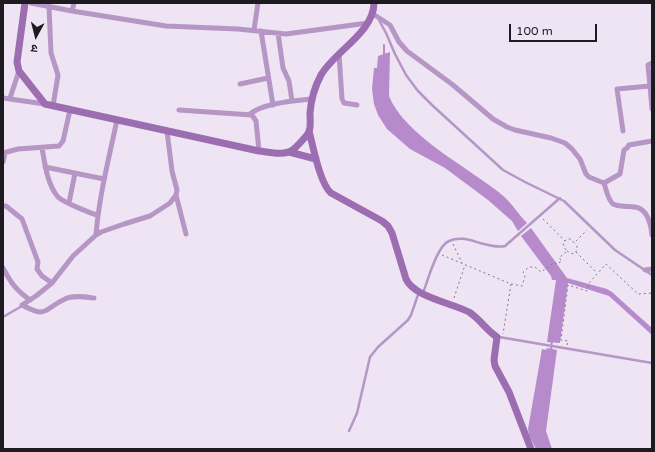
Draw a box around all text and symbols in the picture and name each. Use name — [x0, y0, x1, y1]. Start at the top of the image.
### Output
north arrow — [16, 16, 56, 56]
scale bar — [511, 16, 599, 42]
text: 100 m — [516, 24, 553, 38]
text: उ — [30, 42, 38, 55]

